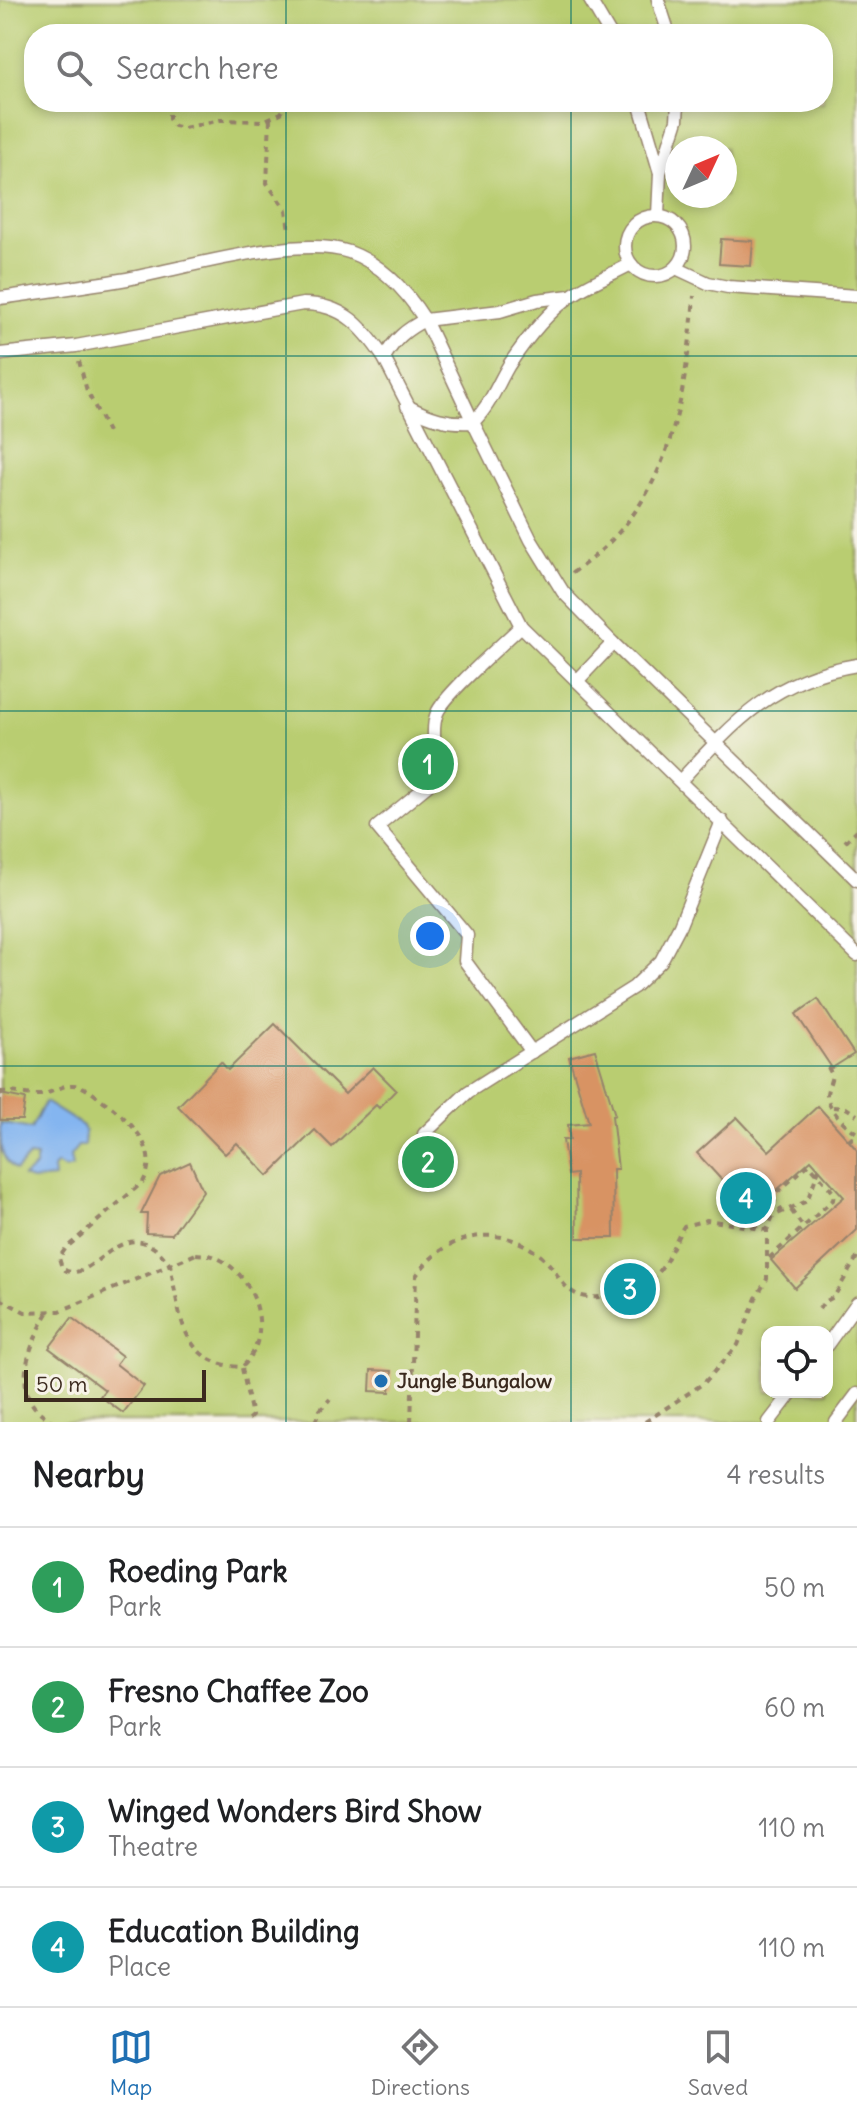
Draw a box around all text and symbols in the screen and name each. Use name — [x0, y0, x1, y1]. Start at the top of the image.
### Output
search box — [24, 24, 833, 112]
icon: search — [52, 46, 96, 90]
text: Search here — [116, 49, 279, 87]
north arrow — [665, 136, 737, 208]
pin: 1 — [402, 734, 454, 794]
your location — [410, 916, 450, 956]
pin: 2 — [402, 1132, 454, 1192]
pin: 4 — [720, 1168, 772, 1228]
pin: 3 — [604, 1259, 656, 1319]
map controls — [761, 1326, 833, 1398]
button: locate — [761, 1326, 833, 1398]
scale bar — [24, 1366, 206, 1402]
place label: Jungle Bungalow — [397, 1368, 552, 1393]
text: 50 m — [36, 1370, 88, 1398]
marker: Jungle Bungalow — [372, 1372, 390, 1390]
text: Nearby — [32, 1453, 145, 1496]
text: 4 results — [727, 1458, 825, 1491]
text: Roeding Park — [108, 1552, 287, 1590]
text: 1 — [53, 1571, 63, 1604]
text: 50 m — [764, 1571, 825, 1604]
text: Park — [108, 1590, 162, 1623]
text: Fresno Chaffee Zoo — [108, 1672, 369, 1710]
text: 2 — [51, 1691, 65, 1724]
text: 60 m — [764, 1691, 825, 1724]
text: Park — [108, 1710, 162, 1743]
text: Winged Wonders Bird Show — [108, 1792, 482, 1830]
text: 3 — [51, 1811, 65, 1844]
text: 110 m — [758, 1811, 825, 1844]
text: Theatre — [108, 1830, 198, 1863]
text: Education Building — [108, 1912, 360, 1950]
text: 4 — [50, 1931, 66, 1964]
text: 110 m — [758, 1931, 825, 1964]
text: Place — [108, 1950, 171, 1983]
tab: Map — [109, 2025, 153, 2101]
tab: Directions — [371, 2025, 470, 2101]
tab: Saved — [688, 2025, 748, 2101]

